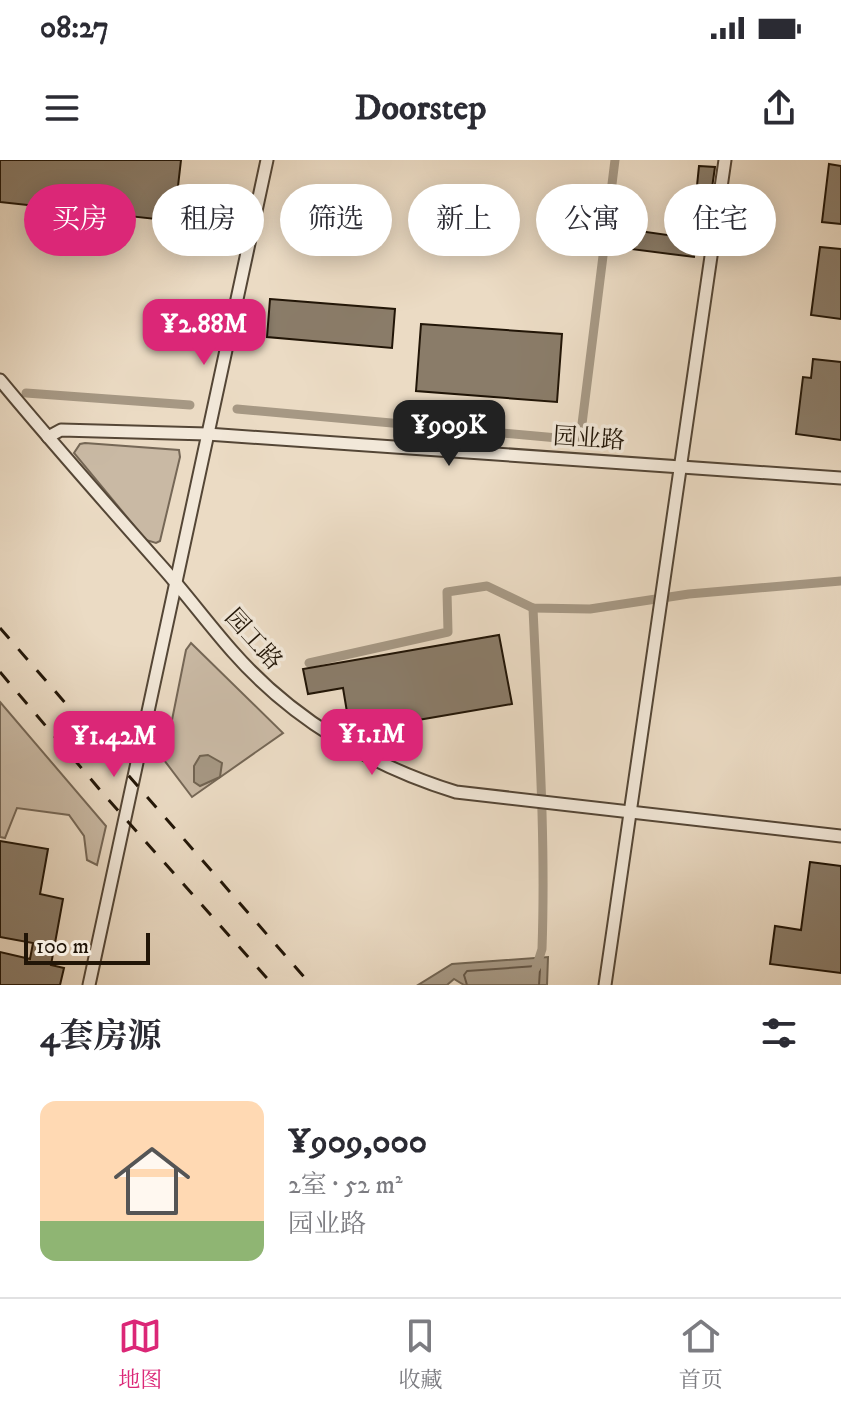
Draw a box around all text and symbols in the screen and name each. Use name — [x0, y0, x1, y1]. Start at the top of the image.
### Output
text: 08:27 — [40, 10, 109, 47]
icon: menu — [40, 86, 84, 130]
text: Doorstep — [355, 86, 486, 131]
icon: share — [757, 86, 801, 130]
chip: 买房 — [24, 184, 136, 256]
chip: 租房 — [152, 184, 264, 256]
chip: 筛选 — [280, 184, 392, 256]
chip: 新上 — [408, 184, 520, 256]
chip: 公寓 — [536, 184, 648, 256]
chip: 住宅 — [664, 184, 776, 256]
pin: ¥2.88M — [139, 299, 269, 367]
text: ¥2.88M — [161, 308, 247, 341]
pin: ¥909K — [393, 400, 505, 468]
text: ¥909K — [411, 409, 487, 442]
street label: 园业路 — [552, 422, 626, 456]
street label: 园工路 — [218, 603, 288, 676]
pin: ¥1.1M — [316, 709, 428, 777]
pin: ¥1.42M — [49, 711, 179, 779]
text: ¥1.1M — [339, 718, 405, 751]
text: ¥1.42M — [72, 720, 156, 753]
scale bar — [24, 929, 150, 965]
text: 100 m — [36, 933, 89, 960]
icon: filters — [757, 1011, 801, 1055]
text: 4套房源 — [40, 1016, 162, 1058]
text: ¥909,000 — [288, 1121, 427, 1163]
icon: home — [104, 1133, 200, 1229]
text: 2室 · 52 m² — [288, 1169, 403, 1202]
text: 园业路 — [288, 1208, 366, 1241]
tab: 地图 — [118, 1314, 162, 1394]
tab: 收藏 — [398, 1314, 443, 1394]
tab: 首页 — [679, 1314, 723, 1394]

